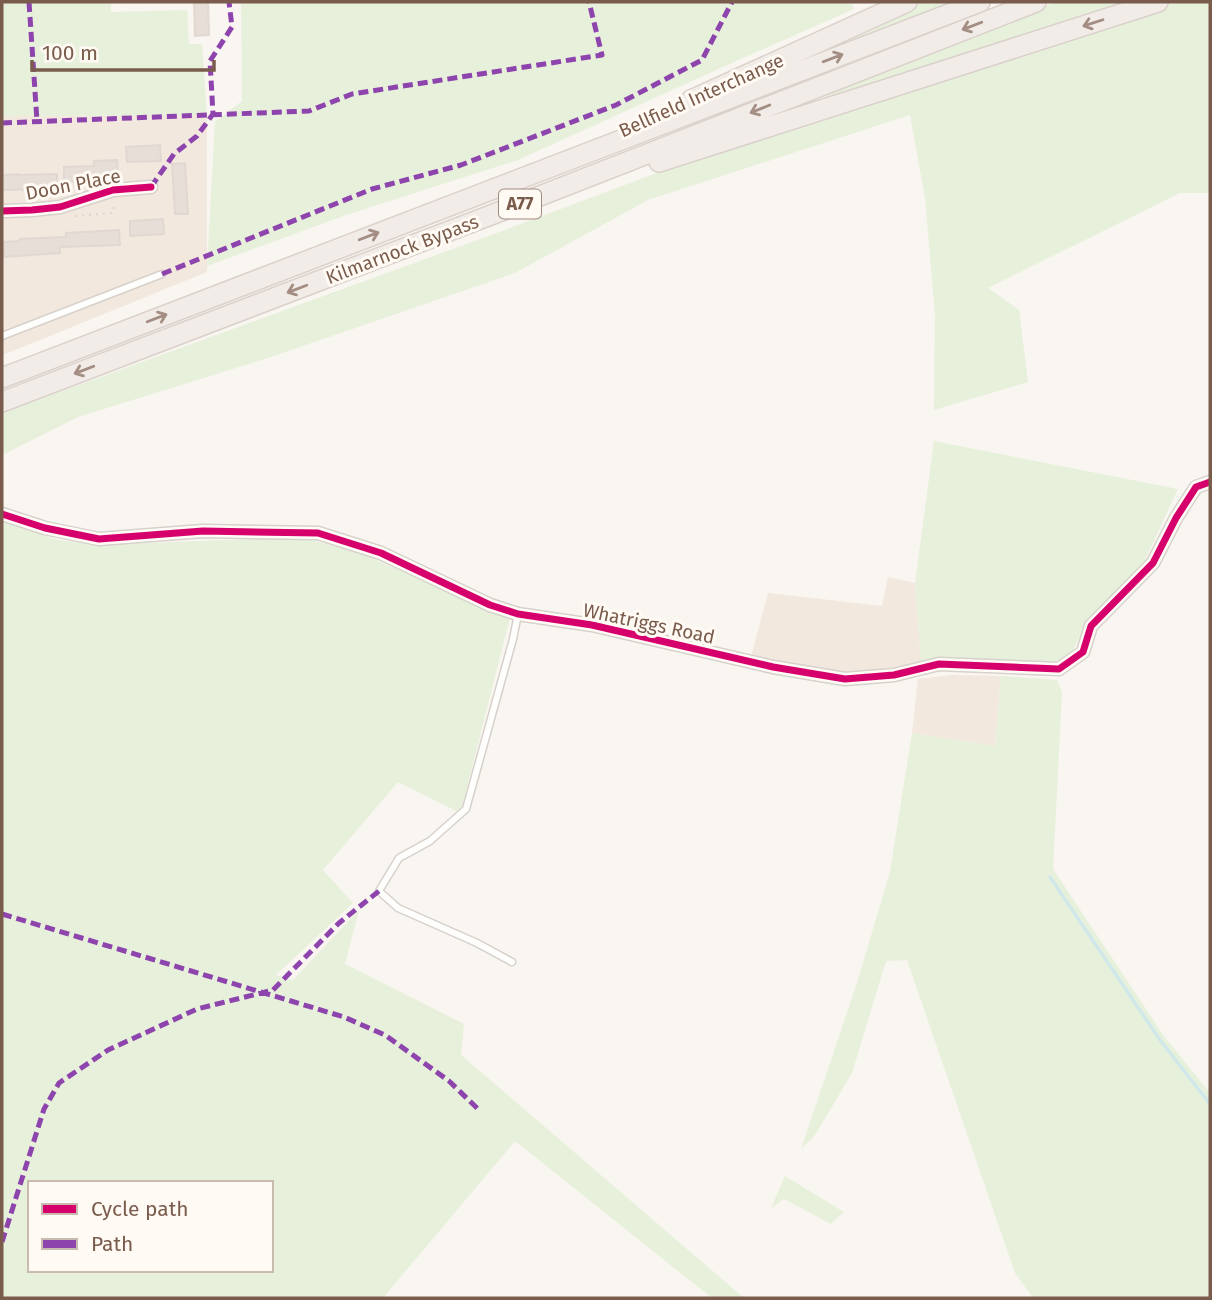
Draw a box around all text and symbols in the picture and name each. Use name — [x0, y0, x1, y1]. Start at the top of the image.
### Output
one-way arrow — [1082, 17, 1104, 30]
one-way arrow — [962, 21, 984, 34]
scale bar — [32, 28, 214, 72]
text: 100 m — [42, 40, 98, 66]
street label: Bellfield Interchange — [615, 49, 787, 142]
one-way arrow — [822, 51, 844, 64]
one-way arrow — [750, 103, 772, 116]
street label: Doon Place — [24, 164, 123, 205]
road number: A77 — [499, 190, 541, 218]
street label: Kilmarnock Bypass — [323, 210, 482, 289]
one-way arrow — [357, 229, 379, 242]
one-way arrow — [287, 284, 308, 296]
one-way arrow — [145, 311, 167, 324]
one-way arrow — [74, 364, 96, 377]
street label: Whatriggs Road — [581, 598, 717, 649]
legend — [28, 1181, 273, 1272]
text: Cycle path — [91, 1196, 189, 1222]
text: Path — [91, 1231, 133, 1257]

